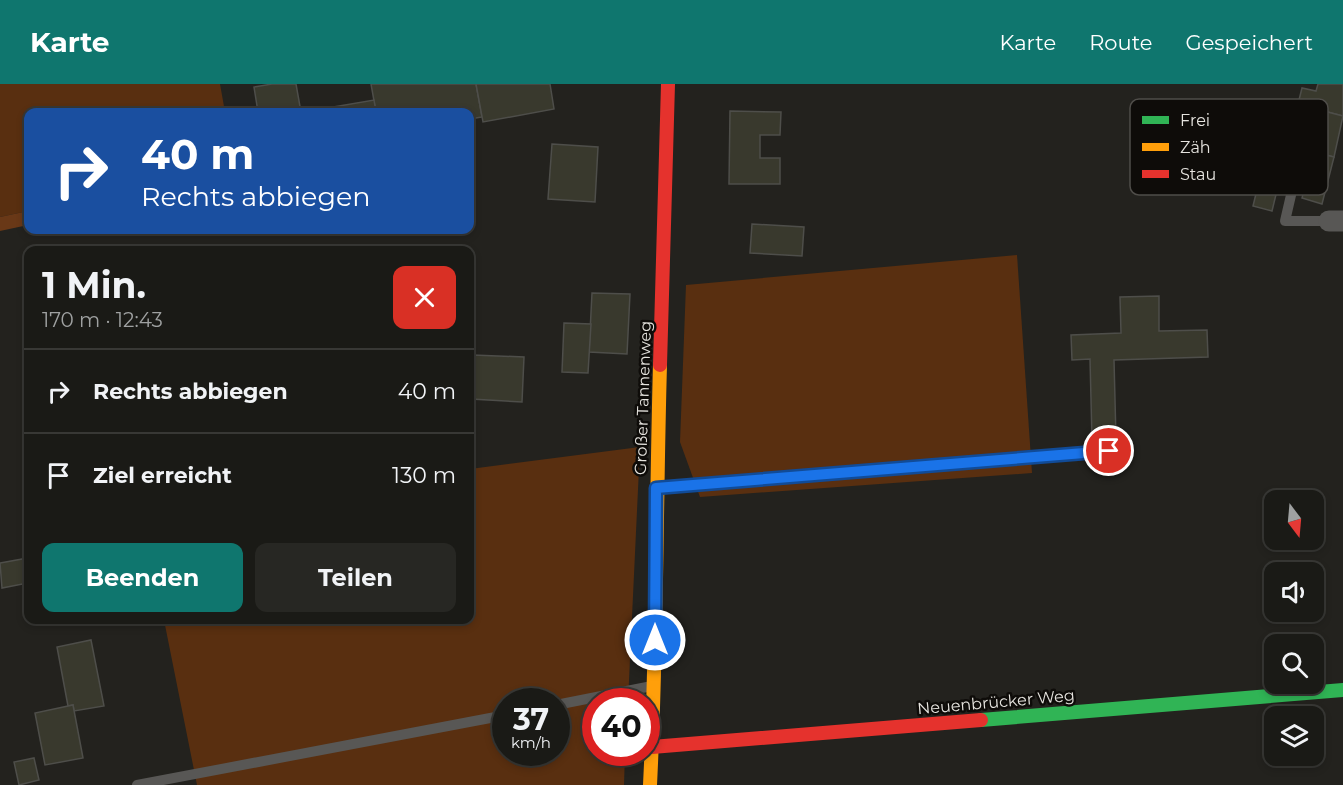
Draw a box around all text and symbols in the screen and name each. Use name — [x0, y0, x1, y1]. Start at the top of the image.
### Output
text: Karte — [30, 25, 110, 59]
text: Karte — [1000, 30, 1056, 55]
text: Route — [1089, 30, 1152, 55]
text: Gespeichert — [1185, 30, 1313, 55]
legend — [1130, 99, 1328, 195]
text: Frei — [1180, 111, 1210, 130]
text: 40 m — [141, 128, 254, 180]
icon: right — [42, 132, 120, 210]
text: Zäh — [1180, 138, 1211, 157]
text: Stau — [1180, 165, 1216, 184]
text: Rechts abbiegen — [141, 180, 370, 213]
text: 1 Min. — [42, 263, 146, 307]
button: close — [393, 266, 456, 329]
text: 170 m · 12:43 — [42, 308, 163, 332]
street label: Großer Tannenweg — [631, 321, 655, 475]
icon: right — [42, 375, 75, 408]
text: Rechts abbiegen — [93, 378, 288, 405]
text: 40 m — [398, 378, 456, 405]
pin — [1083, 425, 1134, 476]
icon: arrive — [1092, 434, 1125, 467]
icon: arrive — [42, 459, 75, 492]
text: Ziel erreicht — [93, 462, 232, 489]
text: 130 m — [392, 462, 456, 489]
north arrow — [1264, 490, 1324, 550]
map controls — [1264, 490, 1324, 766]
button: Beenden — [42, 543, 243, 612]
button: Teilen — [255, 543, 456, 612]
button: sound — [1264, 562, 1324, 622]
position arrow — [623, 608, 687, 672]
button: search — [1264, 634, 1324, 694]
street label: Neuenbrücker Weg — [917, 686, 1075, 718]
speed limit sign: 40 — [582, 688, 660, 766]
text: 37 — [513, 701, 549, 738]
button: layers — [1264, 706, 1324, 766]
text: km/h — [511, 733, 551, 752]

